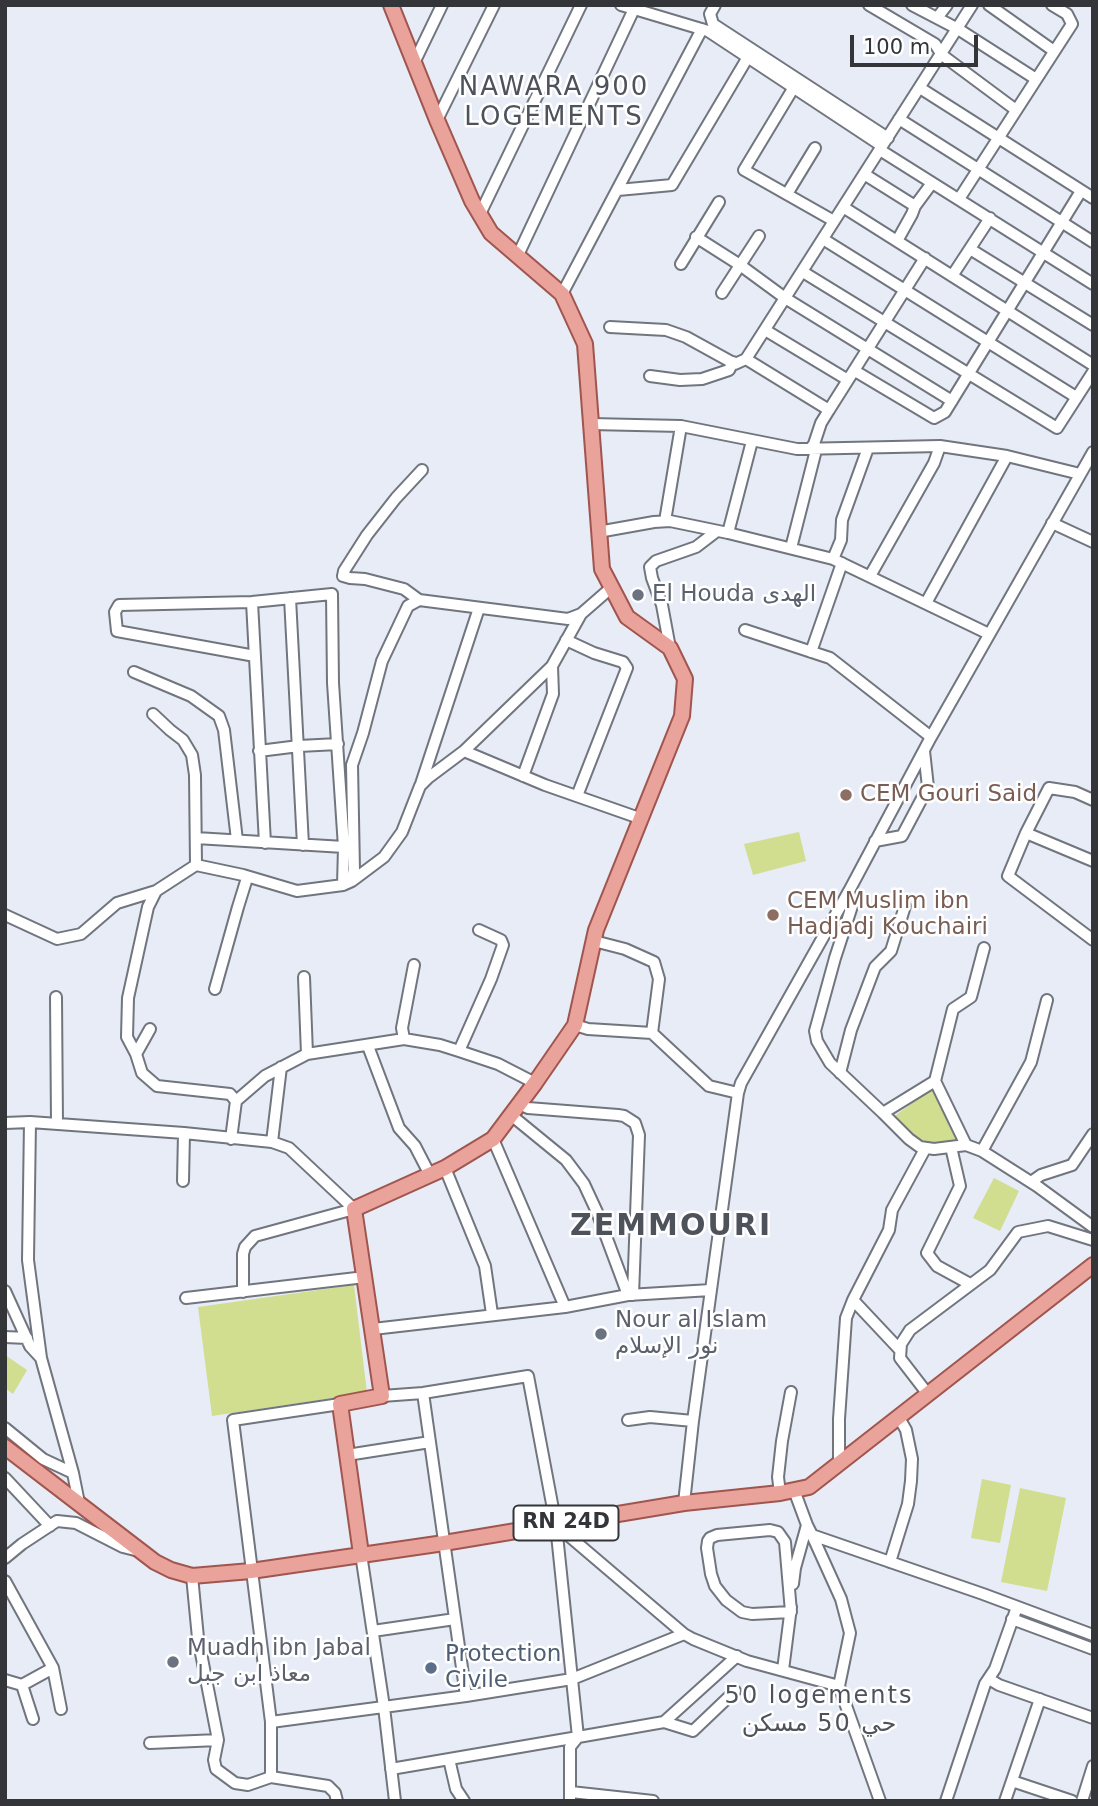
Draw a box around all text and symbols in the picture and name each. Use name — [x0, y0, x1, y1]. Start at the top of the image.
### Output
scale bar — [853, 21, 981, 65]
text: 100 m — [863, 35, 930, 59]
district label: NAWARA 900 LOGEMENTS — [460, 72, 648, 134]
place label: El Houda الهدى — [652, 581, 816, 609]
marker: El Houda الهدى — [630, 587, 646, 603]
place label: CEM Gouri Said — [860, 781, 1037, 809]
marker: CEM Gouri Said — [838, 787, 854, 803]
place label: CEM Muslim ibn Hadjadj Kouchairi — [787, 888, 988, 942]
marker: CEM Muslim ibn Hadjadj Kouchairi — [765, 907, 781, 923]
district label: ZEMMOURI — [571, 1209, 771, 1245]
place label: Nour al Islam نور الإسلام — [615, 1307, 767, 1361]
marker: Nour al Islam نور الإسلام — [593, 1326, 609, 1342]
road number: RN 24D — [514, 1506, 618, 1540]
place label: Muadh ibn Jabal معاذ ابن جبل — [187, 1635, 371, 1689]
place label: Protection Civile — [445, 1641, 561, 1695]
marker: Muadh ibn Jabal معاذ ابن جبل — [165, 1654, 181, 1670]
marker: Protection Civile — [423, 1660, 439, 1676]
district label: 50 logements حي 50 مسكن — [726, 1683, 912, 1739]

